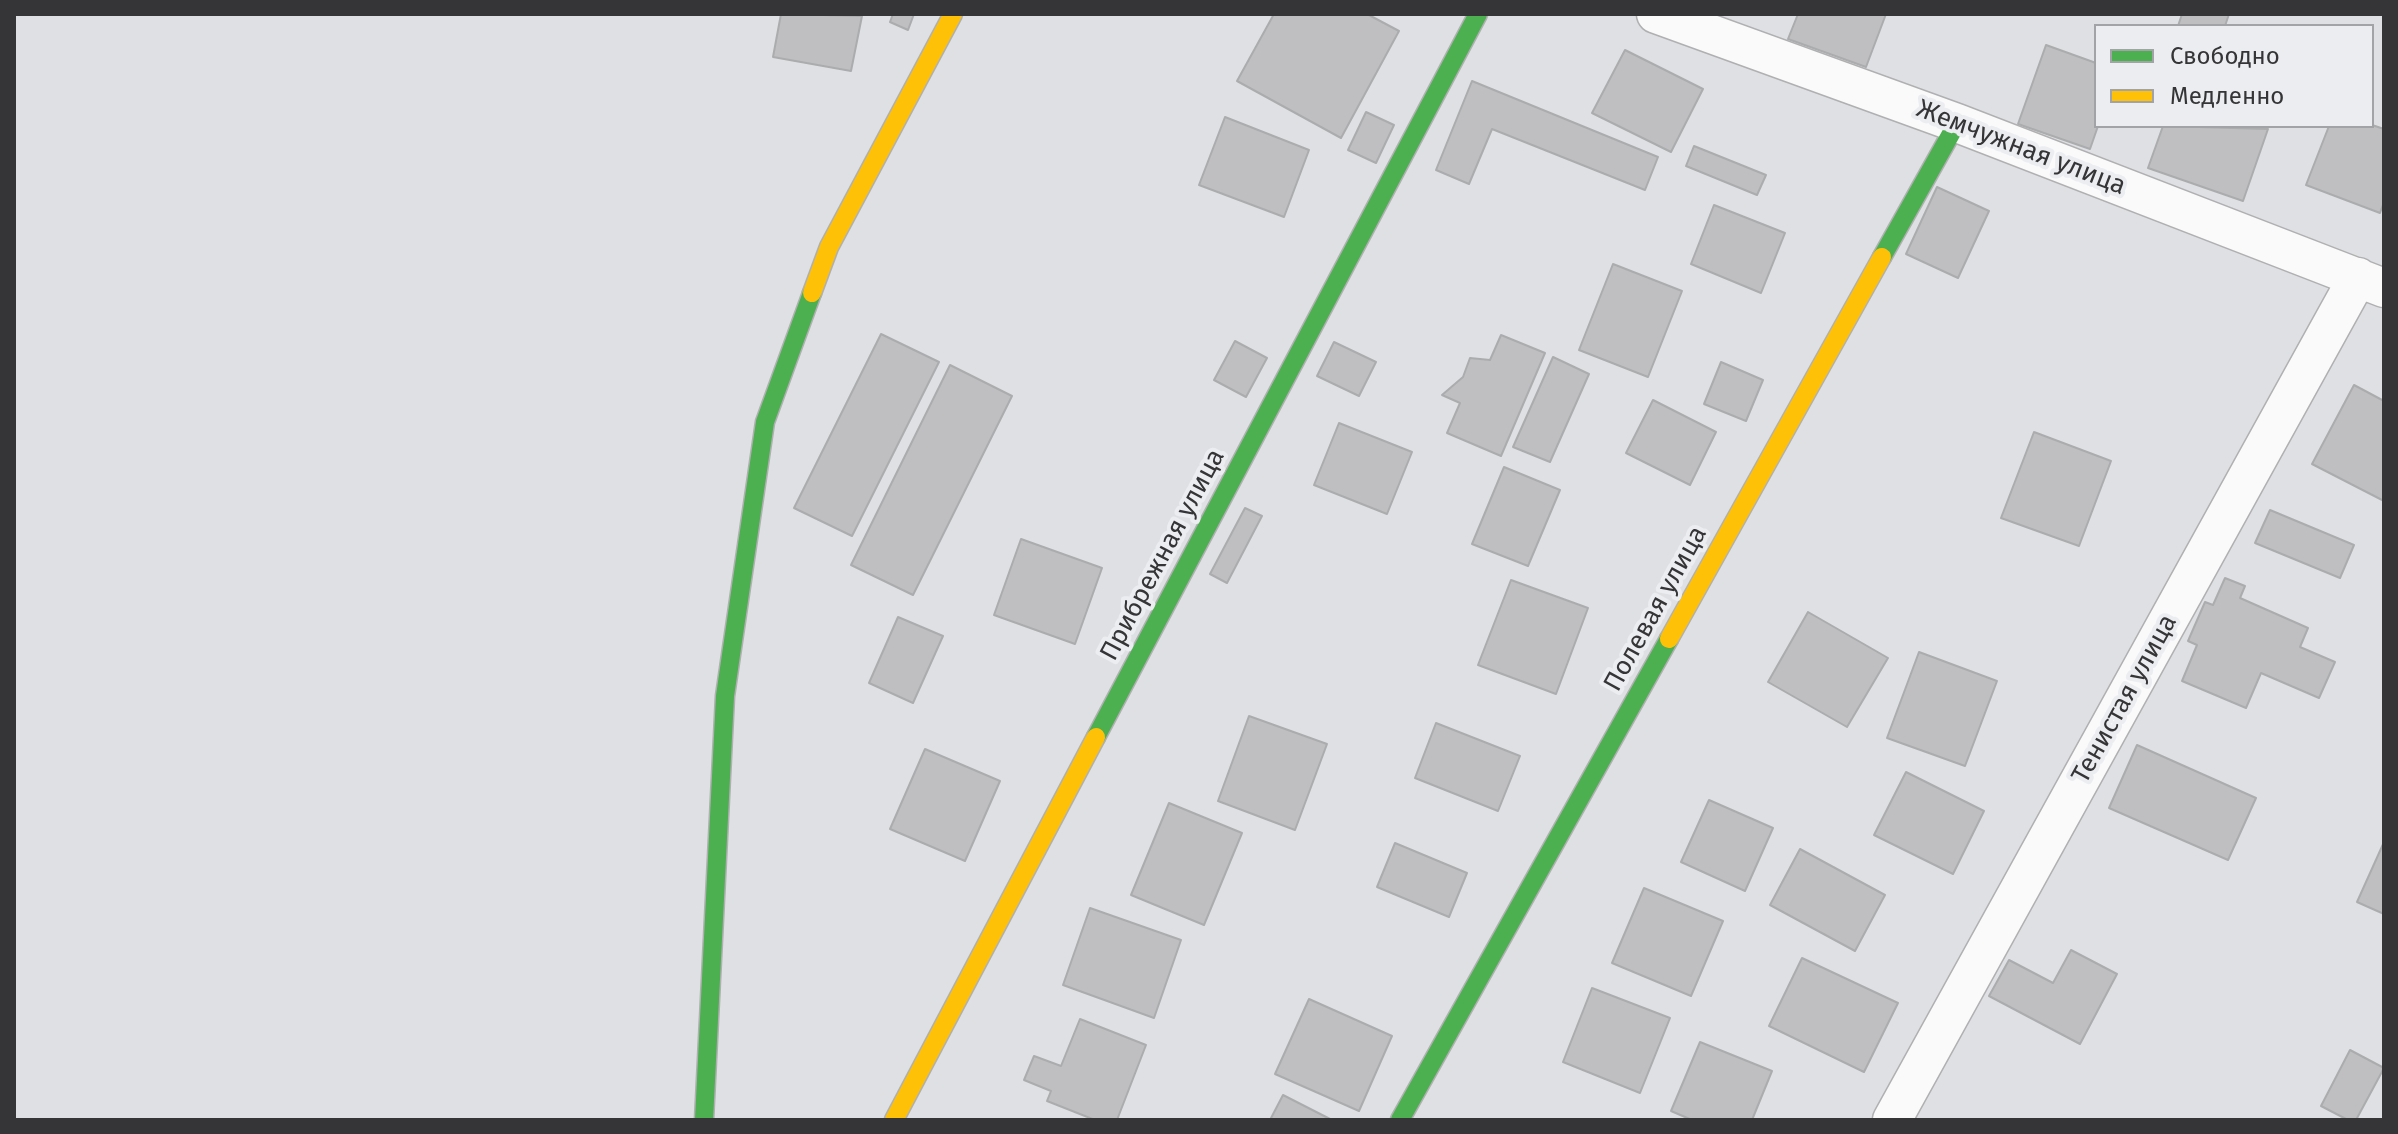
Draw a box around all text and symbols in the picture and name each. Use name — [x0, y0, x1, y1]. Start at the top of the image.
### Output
legend — [2094, 24, 2374, 128]
text: Свободно — [2170, 42, 2280, 70]
text: Медленно — [2170, 82, 2284, 110]
street label: Жемчужная улица — [1912, 94, 2130, 202]
street label: Прибрежная улица — [1094, 444, 1232, 666]
street label: Полевая улица — [1598, 521, 1714, 697]
street label: Тенистая улица — [2066, 609, 2184, 789]

